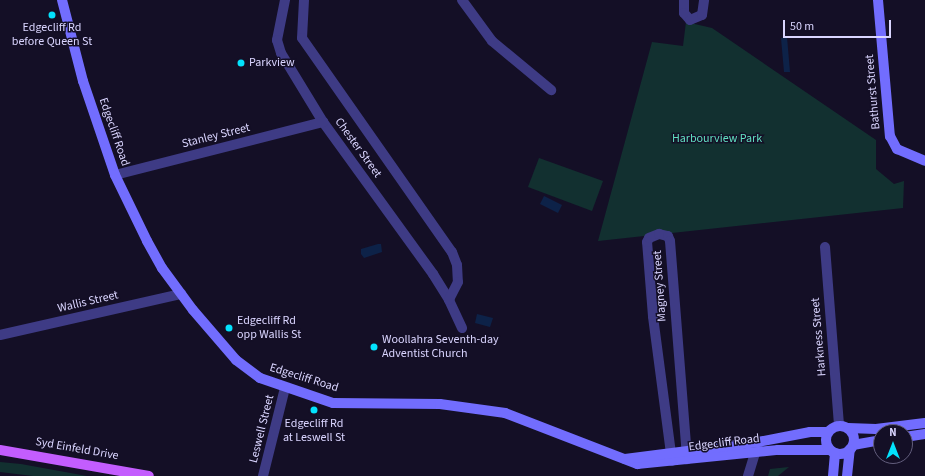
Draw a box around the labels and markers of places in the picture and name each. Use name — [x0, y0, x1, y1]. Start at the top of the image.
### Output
marker: Edgecliff Rd before Queen St — [47, 10, 57, 20]
place label: Edgecliff Rd before Queen St — [12, 21, 92, 49]
place label: Parkview — [249, 56, 295, 70]
marker: Parkview — [236, 58, 246, 68]
place label: Edgecliff Rd opp Wallis St — [237, 314, 301, 342]
marker: Edgecliff Rd opp Wallis St — [224, 323, 234, 333]
place label: Woollahra Seventh-day Adventist Church — [382, 333, 499, 361]
marker: Woollahra Seventh-day Adventist Church — [369, 342, 379, 352]
marker: Edgecliff Rd at Leswell St — [309, 405, 319, 415]
place label: Edgecliff Rd at Leswell St — [283, 417, 345, 445]

